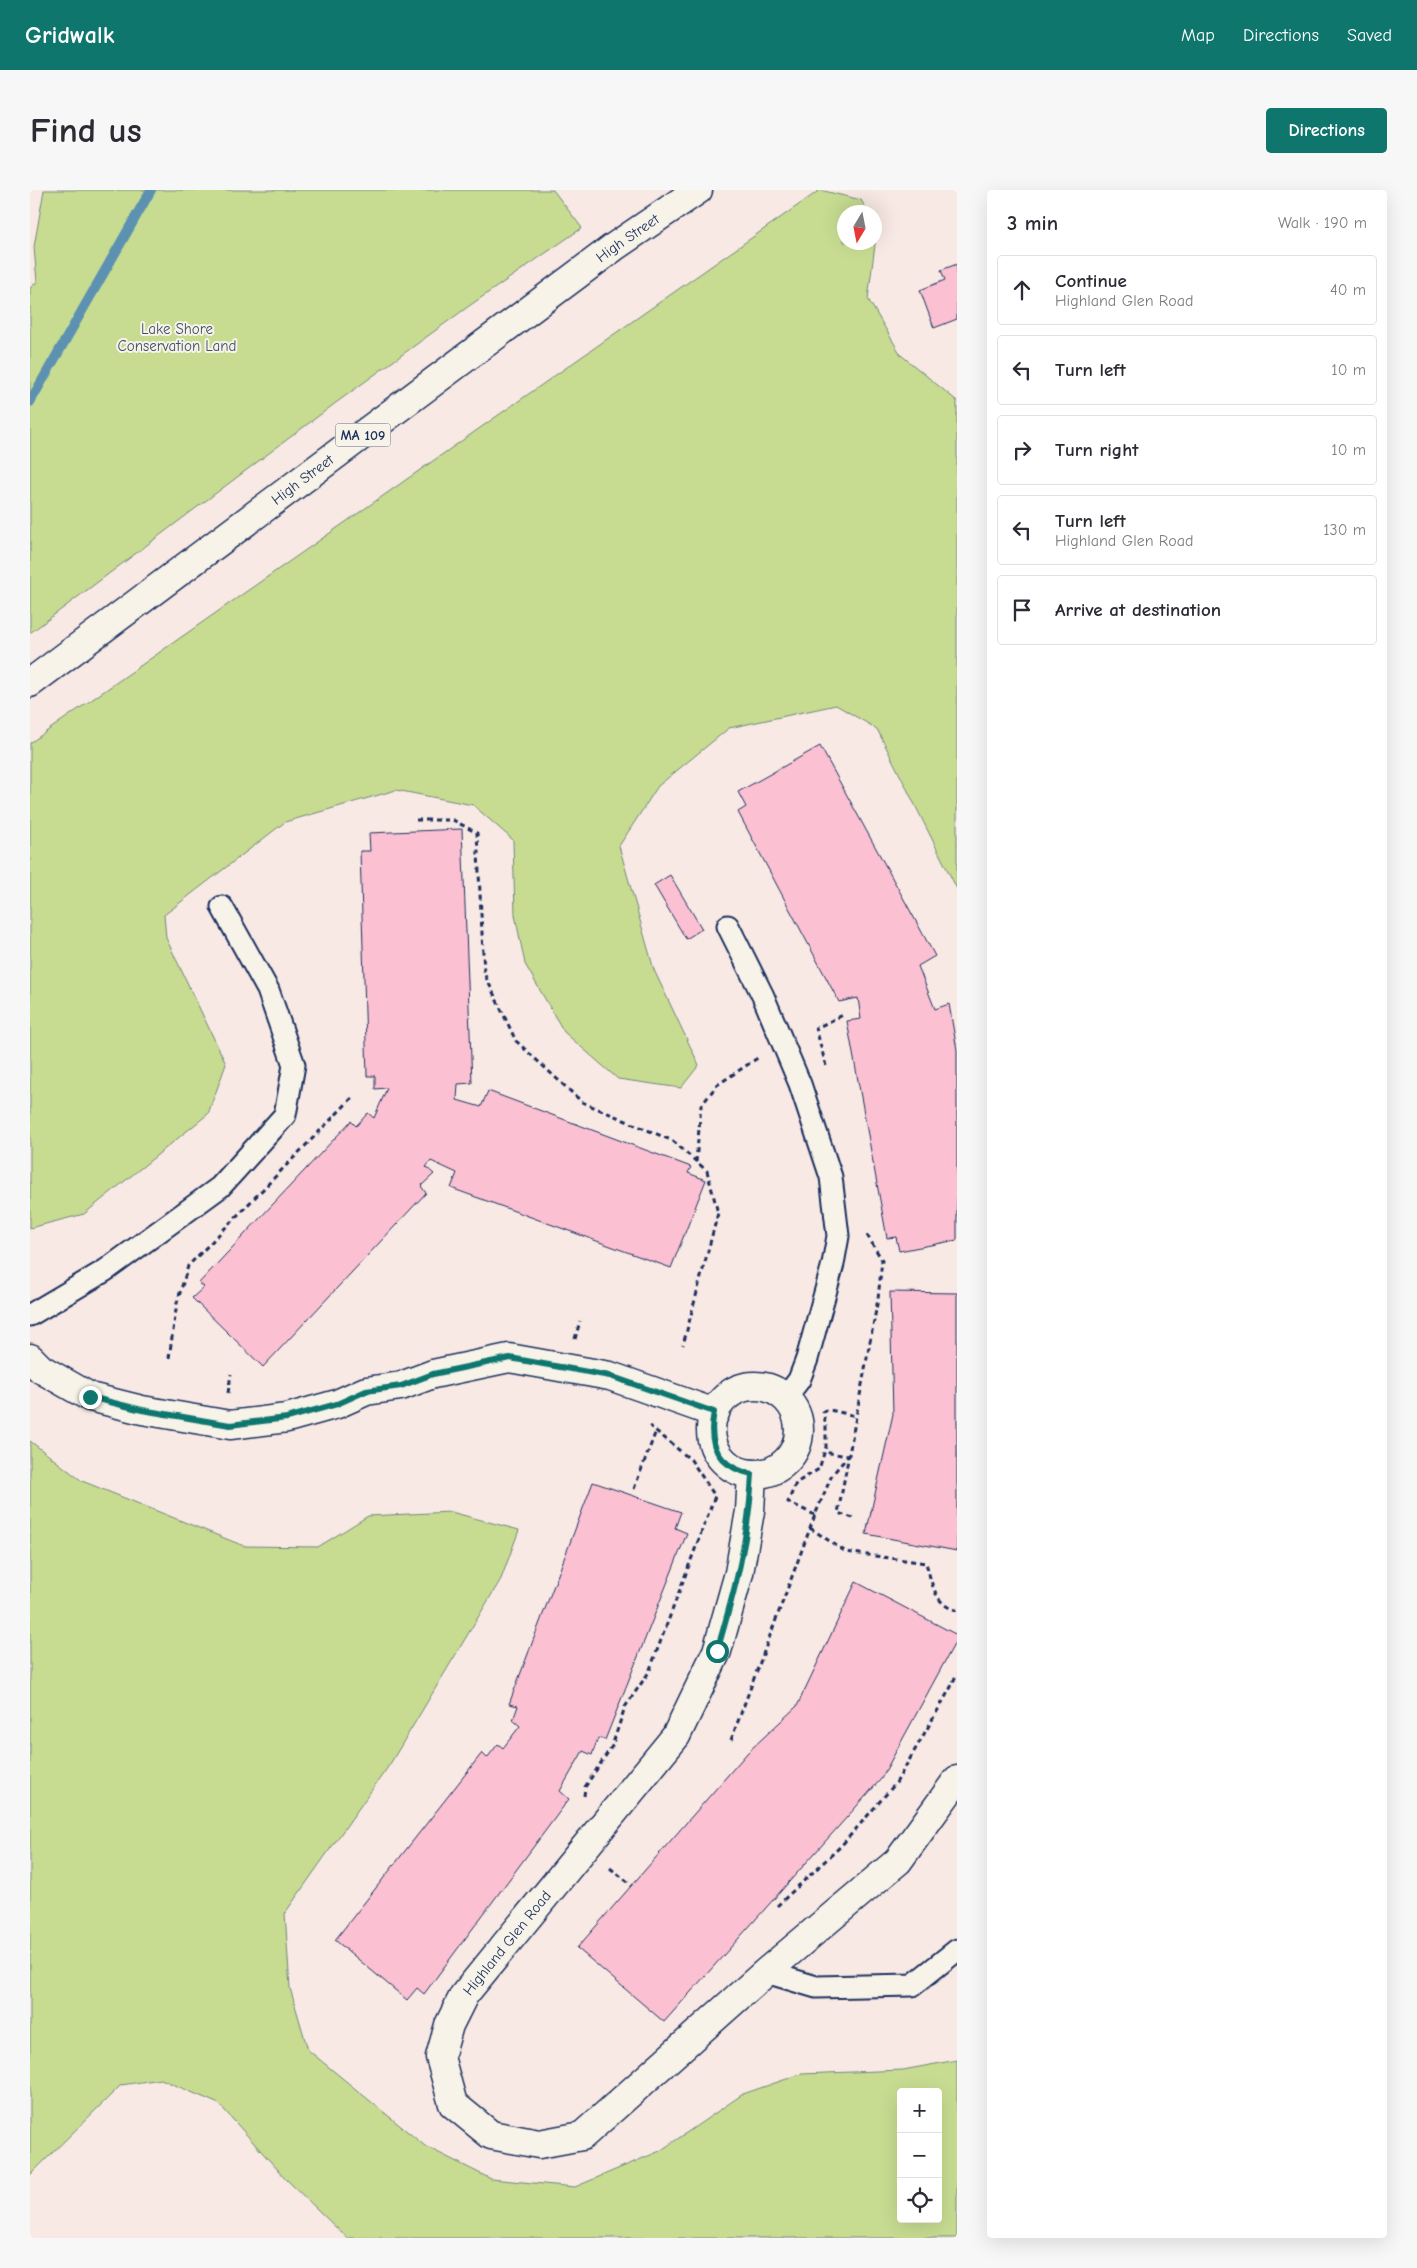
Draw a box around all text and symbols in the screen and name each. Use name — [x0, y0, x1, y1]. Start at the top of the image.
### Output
text: Gridwalk — [25, 21, 114, 49]
text: Map — [1181, 25, 1215, 46]
text: Directions — [1243, 25, 1319, 46]
text: Saved — [1347, 25, 1392, 46]
button: Directions — [1266, 108, 1387, 153]
text: Find us — [30, 110, 142, 151]
north arrow — [837, 205, 882, 250]
street label: High Street — [592, 210, 663, 266]
text: 3 min — [1007, 211, 1058, 235]
text: Walk · 190 m — [1278, 214, 1367, 232]
text: Continue — [1055, 270, 1127, 292]
icon: ahead — [1008, 276, 1036, 304]
text: 40 m — [1330, 281, 1366, 299]
text: Highland Glen Road — [1055, 292, 1193, 310]
park label: Lake Shore Conservation Land — [118, 320, 236, 355]
icon: left — [1008, 356, 1036, 384]
text: Turn left — [1055, 359, 1126, 381]
text: 10 m — [1331, 361, 1366, 379]
road number: MA 109 — [336, 424, 390, 446]
icon: right — [1008, 436, 1036, 464]
text: Turn right — [1055, 439, 1139, 461]
text: 10 m — [1331, 441, 1366, 459]
street label: High Street — [268, 450, 338, 509]
text: Turn left — [1055, 510, 1126, 532]
icon: left — [1008, 516, 1036, 544]
text: 130 m — [1323, 521, 1366, 539]
text: Highland Glen Road — [1055, 532, 1193, 550]
icon: arrive — [1008, 596, 1036, 624]
text: Arrive at destination — [1055, 599, 1221, 621]
route end — [79, 1386, 102, 1409]
route start — [706, 1640, 729, 1663]
street label: Highland Glen Road — [459, 1887, 555, 1999]
map controls — [897, 2088, 942, 2223]
button: + — [897, 2088, 942, 2133]
button: − — [897, 2133, 942, 2178]
button: locate — [897, 2178, 942, 2223]

